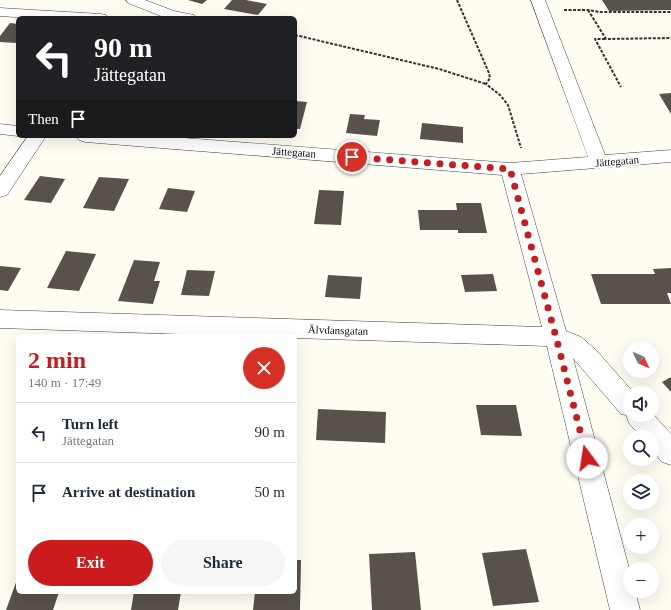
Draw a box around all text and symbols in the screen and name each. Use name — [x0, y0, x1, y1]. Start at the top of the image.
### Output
icon: left — [28, 32, 80, 84]
text: 90 m — [94, 32, 152, 63]
text: Jättegatan — [94, 65, 166, 85]
icon: arrive — [67, 108, 89, 130]
text: Then — [28, 111, 59, 127]
pin — [335, 140, 369, 174]
street label: Jättegatan — [272, 144, 317, 160]
icon: arrive — [341, 146, 363, 168]
street label: Jättegatan — [595, 153, 640, 169]
street label: Älvdansgatan — [308, 323, 369, 337]
north arrow — [623, 342, 659, 378]
map controls — [623, 342, 659, 598]
text: 2 min — [28, 347, 86, 373]
button: close — [243, 347, 285, 389]
text: 140 m · 17:49 — [28, 375, 101, 390]
button: sound — [623, 386, 659, 422]
text: Turn left — [62, 416, 119, 432]
icon: left — [28, 422, 50, 444]
text: 90 m — [255, 424, 285, 440]
button: search — [623, 430, 659, 466]
text: Jättegatan — [62, 433, 114, 448]
position arrow — [566, 437, 608, 479]
button: layers — [623, 474, 659, 510]
icon: arrive — [28, 482, 50, 504]
text: Arrive at destination — [62, 484, 195, 500]
text: 50 m — [255, 484, 285, 500]
button: + — [623, 518, 659, 554]
button: Exit — [28, 540, 153, 586]
button: Share — [161, 540, 285, 586]
button: − — [623, 562, 659, 598]

